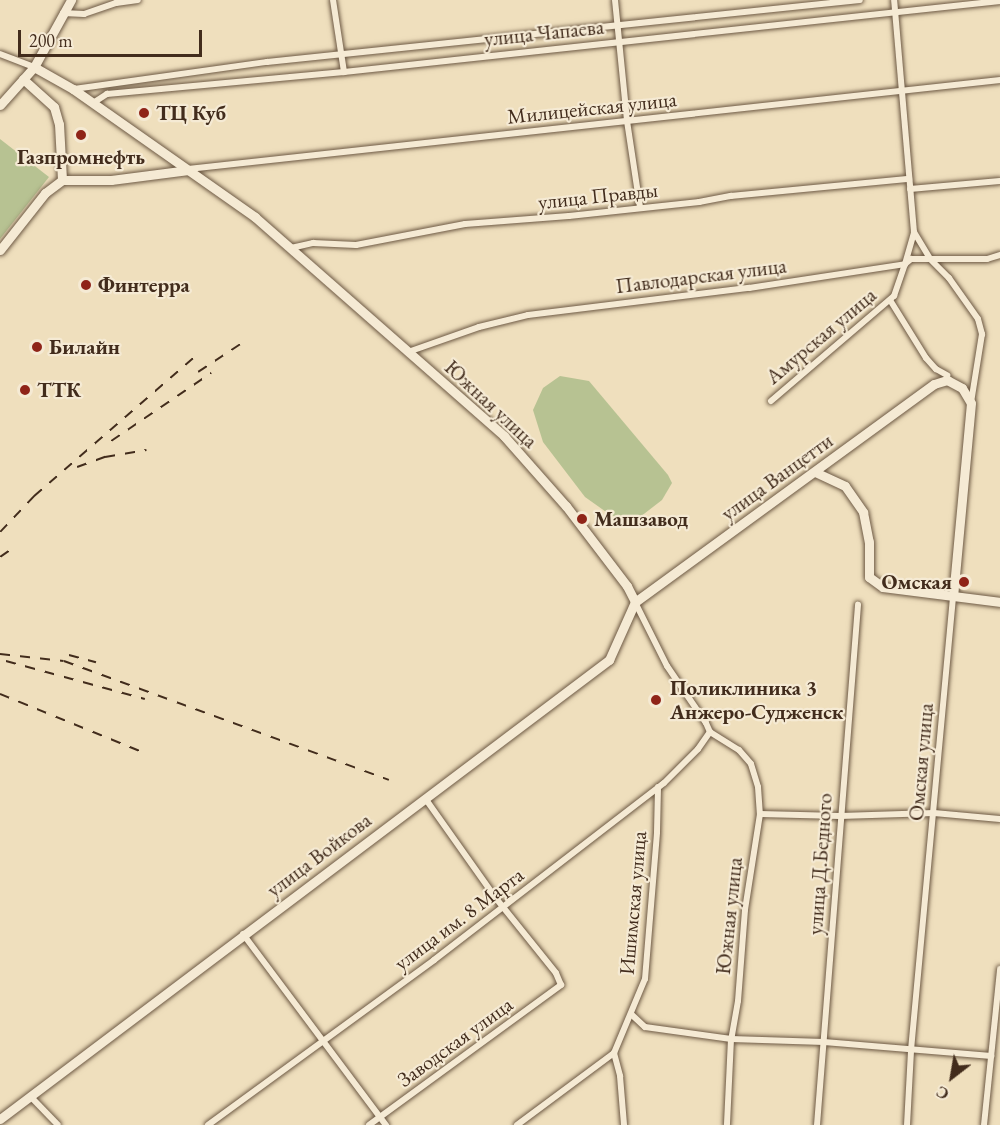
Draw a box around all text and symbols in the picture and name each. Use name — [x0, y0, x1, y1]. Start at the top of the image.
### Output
street label: улица Чапаева — [483, 14, 605, 52]
scale bar — [21, 18, 206, 56]
text: 200 m — [29, 29, 73, 52]
street label: Милицейская улица — [506, 87, 678, 129]
place label: ТЦ Куб — [156, 100, 226, 126]
marker: ТЦ Куб — [137, 106, 151, 120]
marker: Газпромнефть — [74, 128, 88, 142]
place label: Газпромнефть — [17, 144, 145, 170]
street label: улица Правды — [537, 177, 659, 215]
street label: Павлодарская улица — [614, 253, 788, 299]
place label: Финтерра — [98, 272, 190, 298]
marker: Финтерра — [79, 278, 93, 292]
street label: Амурская улица — [761, 282, 881, 390]
place label: Билайн — [49, 334, 120, 360]
marker: Билайн — [30, 340, 44, 354]
street label: Южная улица — [439, 354, 543, 454]
place label: ТТК — [37, 377, 81, 403]
marker: ТТК — [18, 383, 32, 397]
street label: улица Ванцетти — [716, 428, 838, 526]
place label: Машзавод — [594, 506, 688, 532]
marker: Машзавод — [575, 512, 589, 526]
place label: Омская — [882, 569, 952, 595]
marker: Омская — [957, 575, 971, 589]
place label: Поликлиника 3 Анжеро-Судженск — [670, 675, 843, 725]
marker: Поликлиника 3 Анжеро-Судженск — [647, 691, 665, 709]
street label: Омская улица — [903, 702, 939, 822]
street label: улица Д.Бедного — [802, 792, 838, 936]
street label: улица Войкова — [262, 808, 376, 902]
street label: Ишимская улица — [614, 830, 652, 976]
street label: Южная улица — [710, 856, 748, 976]
street label: улица им. 8 Марта — [389, 862, 529, 976]
street label: Заводская улица — [392, 992, 518, 1092]
north arrow — [922, 1047, 982, 1107]
text: С — [932, 1081, 953, 1105]

